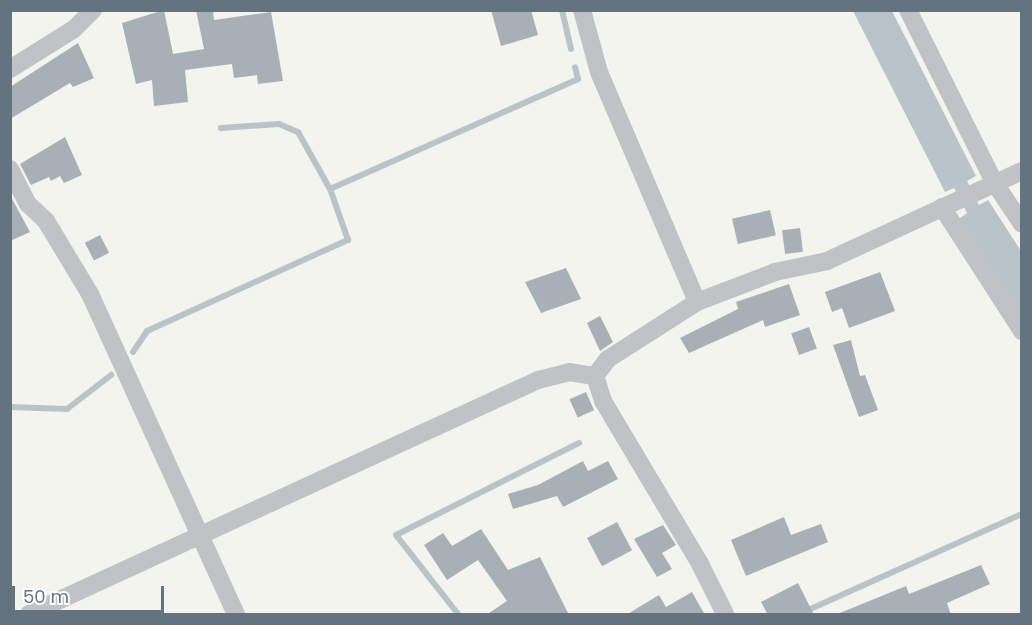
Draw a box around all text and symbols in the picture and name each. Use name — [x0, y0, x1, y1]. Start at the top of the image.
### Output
scale bar — [15, 574, 166, 612]
text: 50 m — [23, 584, 69, 609]

